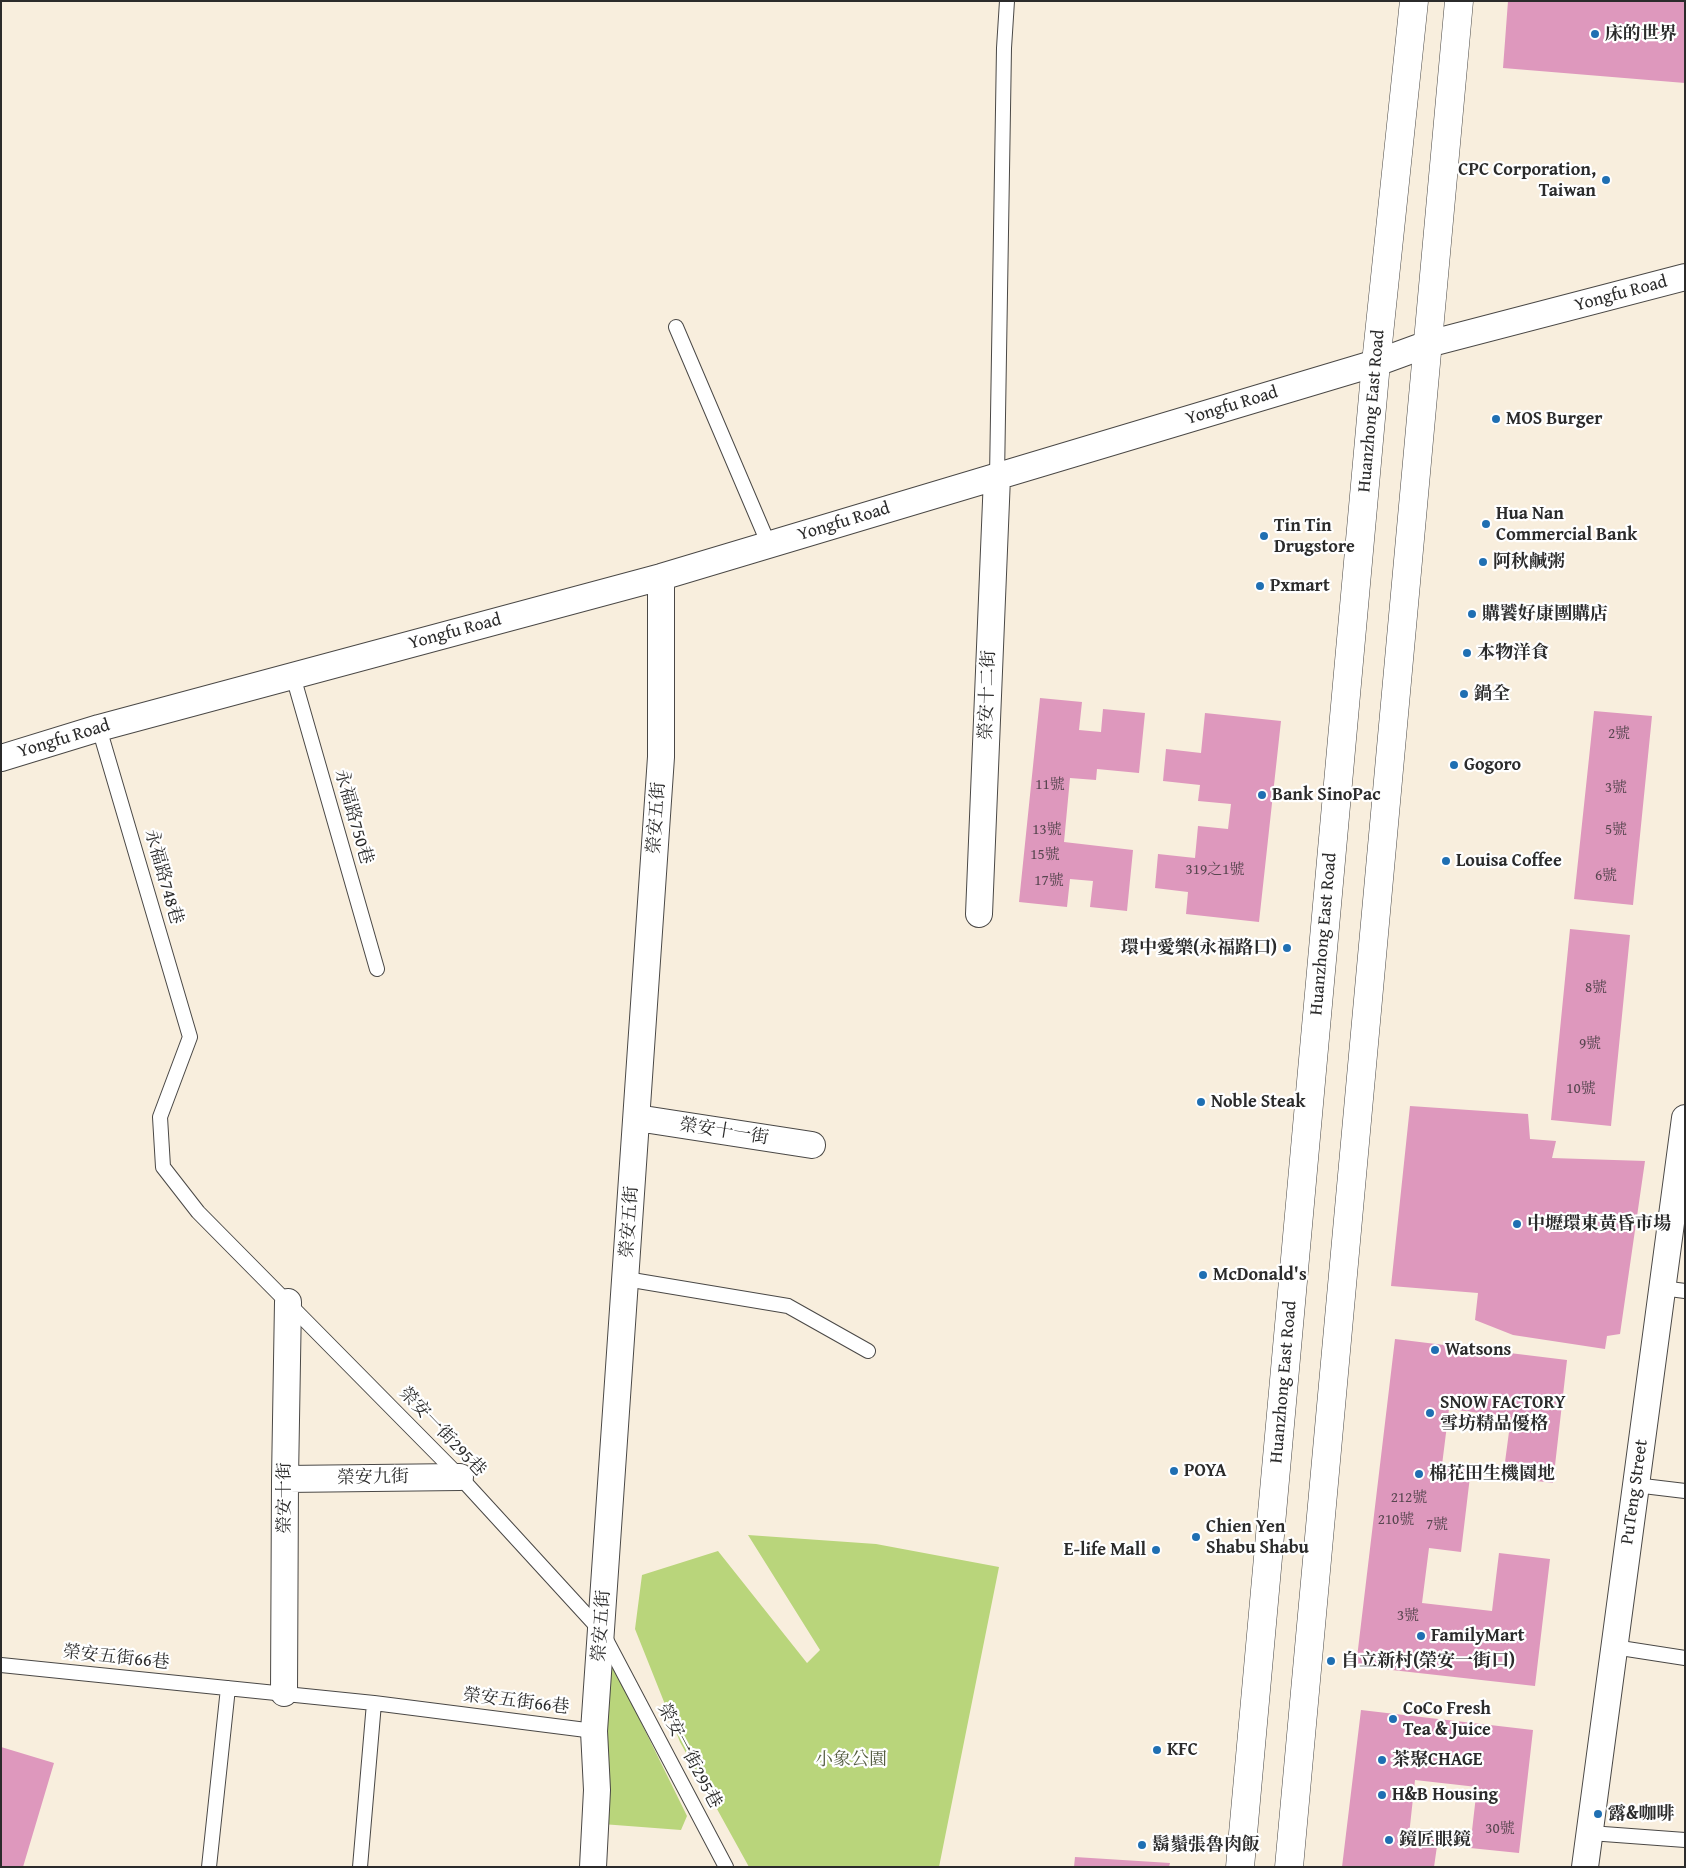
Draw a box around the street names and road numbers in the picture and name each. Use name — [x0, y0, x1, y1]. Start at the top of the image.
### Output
street label: Yongfu Road — [1572, 271, 1670, 317]
street label: Huanzhong East Road — [1354, 329, 1390, 493]
street label: Yongfu Road — [1183, 382, 1281, 430]
street label: Yongfu Road — [795, 498, 893, 546]
street label: Yongfu Road — [406, 609, 504, 655]
street label: 榮安十二街 — [976, 650, 1000, 740]
street label: Yongfu Road — [15, 715, 113, 763]
street label: 永福路750巷 — [329, 767, 377, 867]
street label: 榮安五街 — [644, 781, 670, 855]
street label: 永福路748巷 — [139, 827, 187, 927]
street label: Huanzhong East Road — [1306, 852, 1342, 1016]
street label: 榮安十一街 — [678, 1114, 770, 1150]
street label: 榮安五街 — [617, 1185, 643, 1259]
street label: Huanzhong East Road — [1266, 1300, 1302, 1464]
street label: 榮安一街295巷 — [394, 1383, 490, 1481]
street label: PuTeng Street — [1617, 1438, 1653, 1546]
street label: 榮安十街 — [274, 1462, 296, 1534]
street label: 榮安九街 — [337, 1467, 409, 1489]
street label: 榮安五街 — [589, 1589, 615, 1663]
street label: 榮安五街66巷 — [61, 1642, 171, 1674]
street label: 榮安五街66巷 — [461, 1685, 571, 1719]
street label: 榮安一街295巷 — [652, 1700, 726, 1812]

